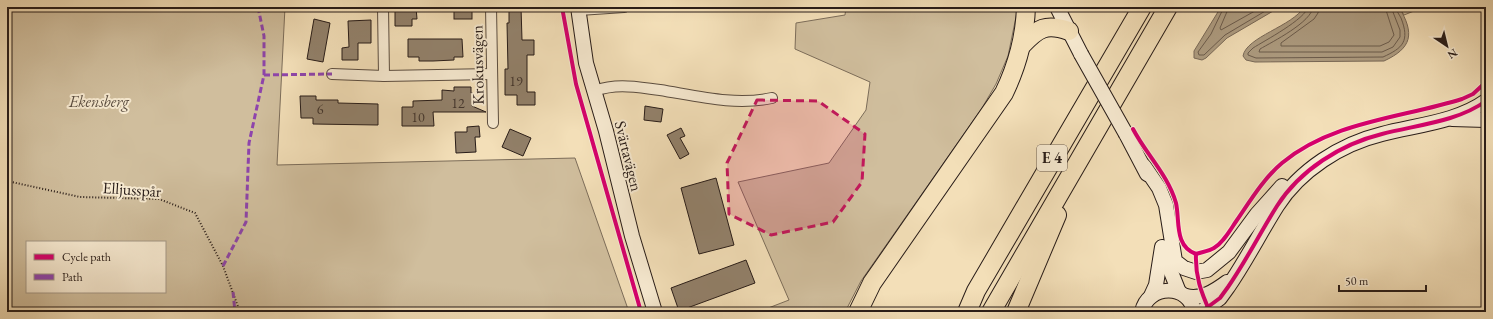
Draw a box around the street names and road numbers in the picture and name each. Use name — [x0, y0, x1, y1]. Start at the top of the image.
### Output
street label: Krokusvägen — [466, 24, 489, 105]
street label: Svärtavägen — [610, 119, 648, 194]
road number: E 4 — [1037, 145, 1067, 171]
street label: Elljusspår — [102, 177, 163, 202]

